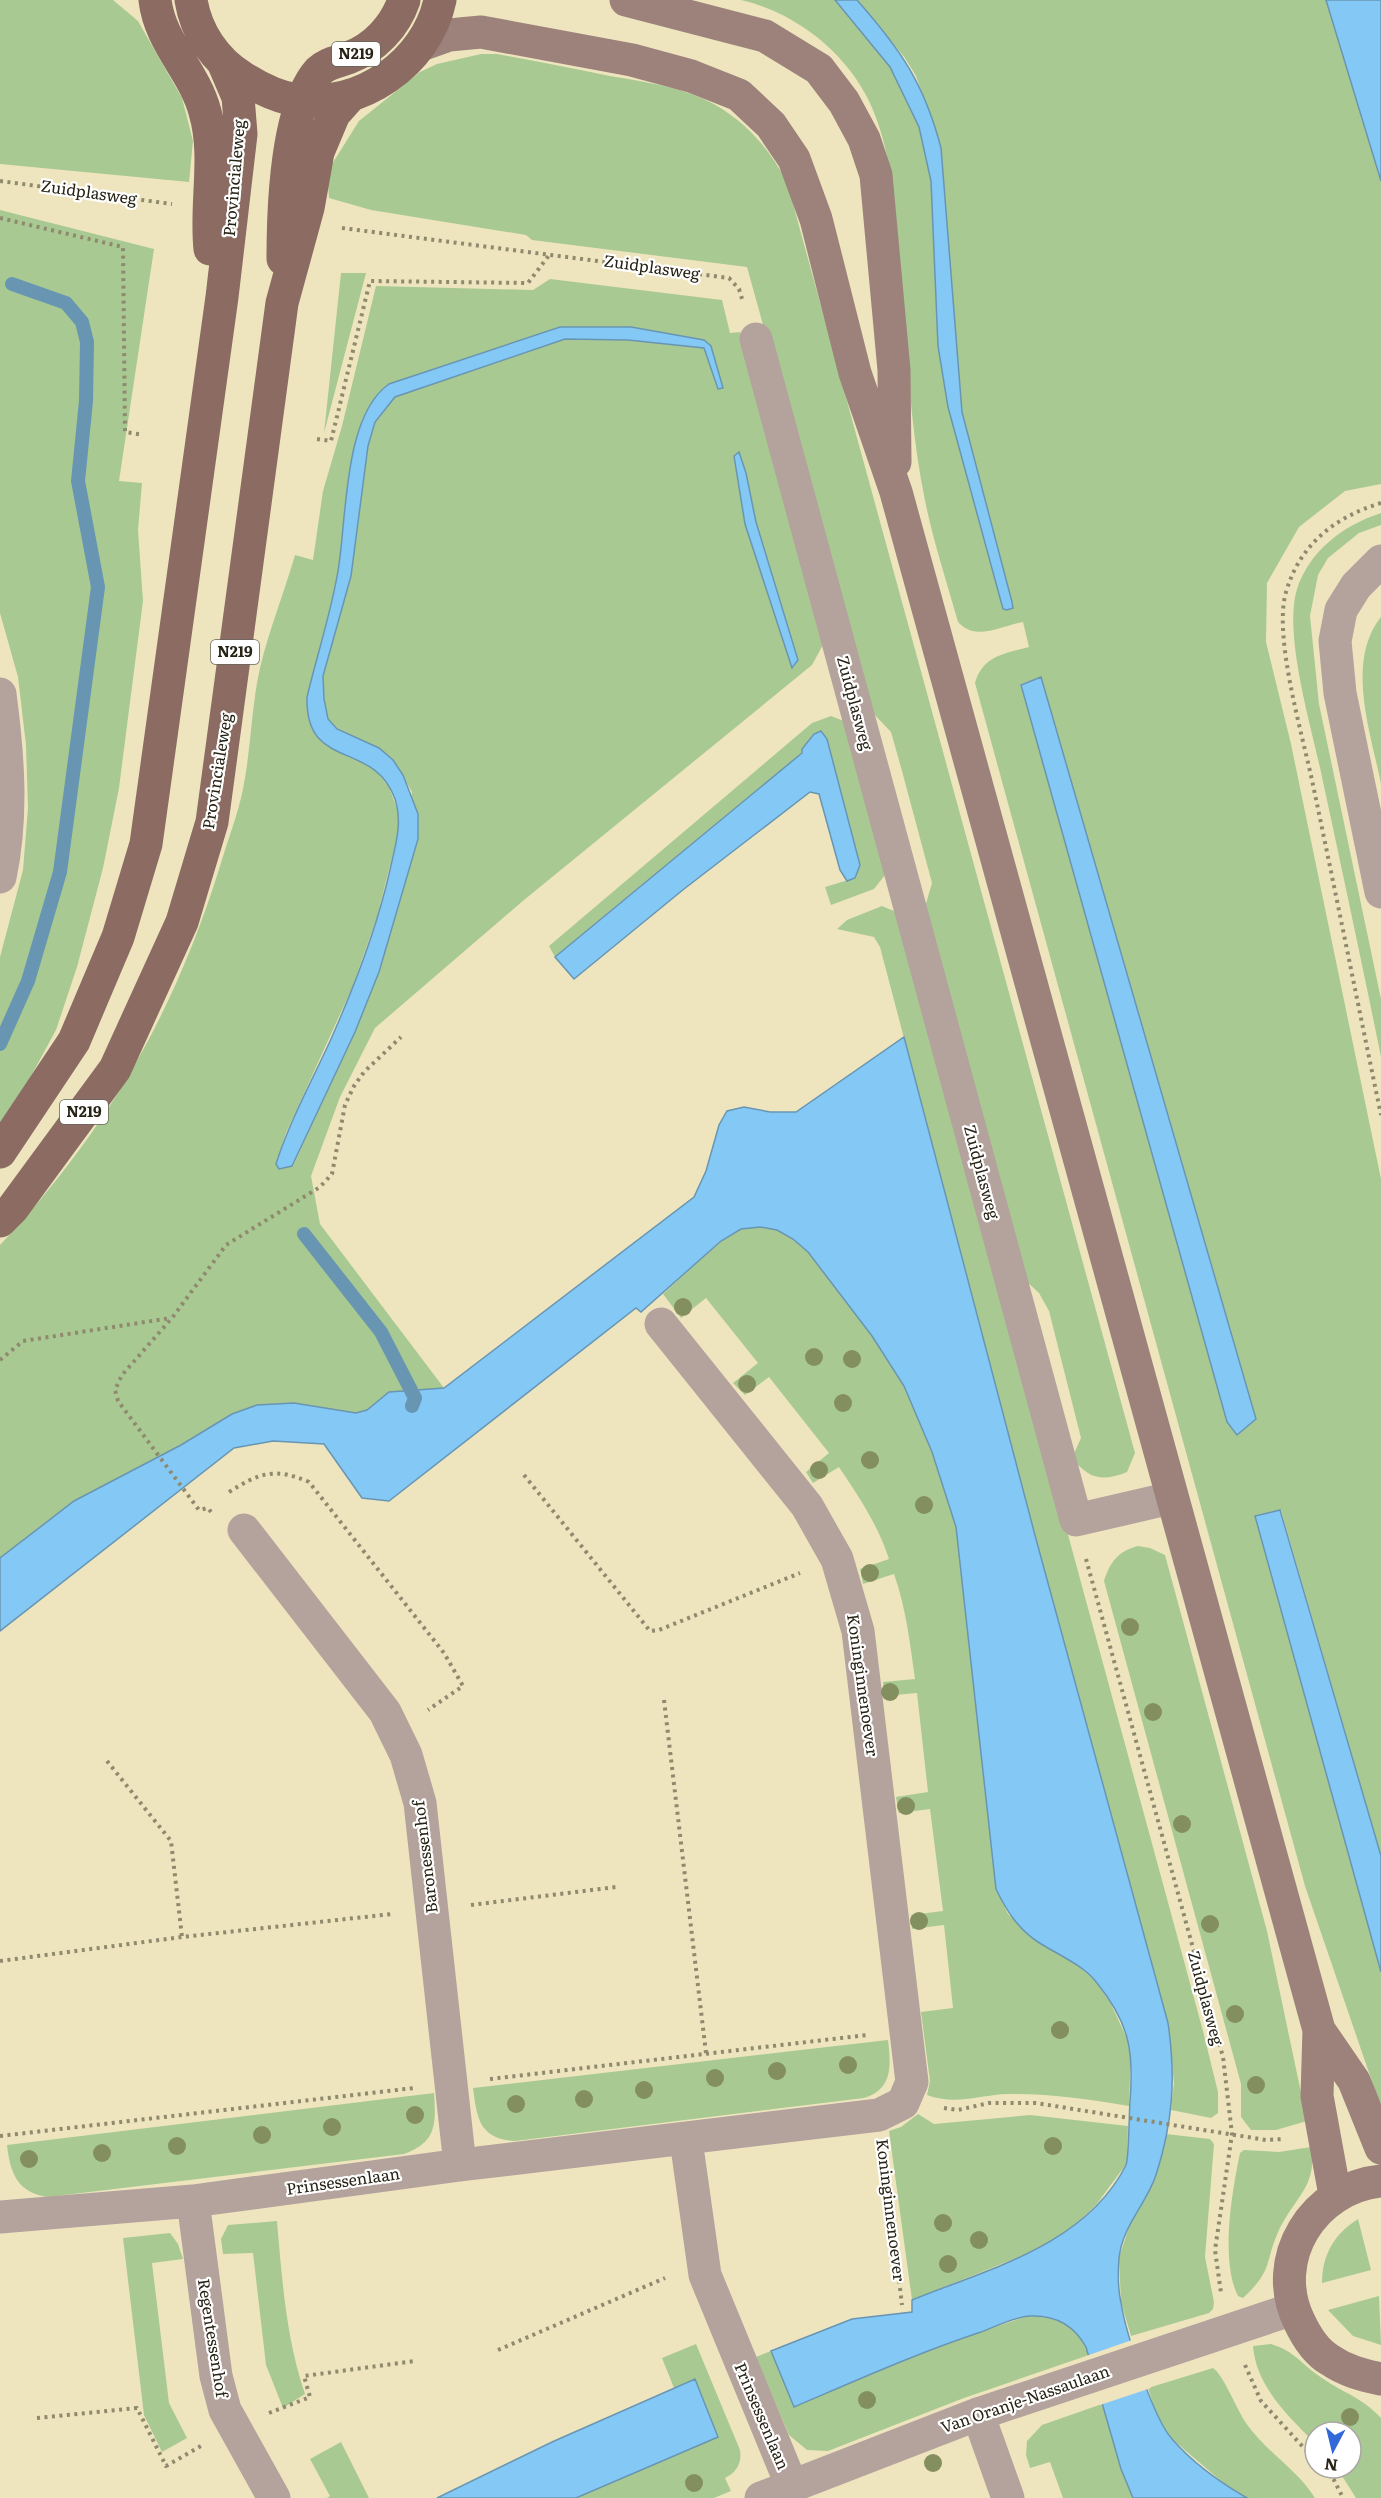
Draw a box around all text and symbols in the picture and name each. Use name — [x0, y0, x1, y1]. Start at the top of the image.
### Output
road number: N219 — [332, 42, 380, 66]
street label: Provincialeweg — [216, 118, 250, 237]
street label: Zuidplasweg — [39, 172, 139, 210]
street label: Zuidplasweg — [602, 247, 702, 285]
road number: N219 — [211, 640, 259, 664]
street label: Zuidplasweg — [832, 653, 880, 753]
street label: Provincialeweg — [195, 711, 237, 831]
road number: N219 — [60, 1100, 108, 1124]
street label: Zuidplasweg — [959, 1122, 1007, 1222]
street label: Koninginnenoever — [842, 1612, 886, 1758]
street label: Baronessenhof — [405, 1798, 443, 1915]
street label: Zuidplasweg — [1183, 1948, 1231, 2048]
street label: Koninginnenoever — [871, 2137, 913, 2283]
street label: Prinsessenlaan — [284, 2160, 402, 2200]
street label: Regentessenhof — [193, 2277, 236, 2401]
street label: Prinsessenlaan — [730, 2358, 796, 2473]
street label: Van Oranje-Nassaulaan — [937, 2358, 1113, 2438]
north arrow — [1303, 2420, 1363, 2480]
text: N — [1323, 2453, 1339, 2479]

